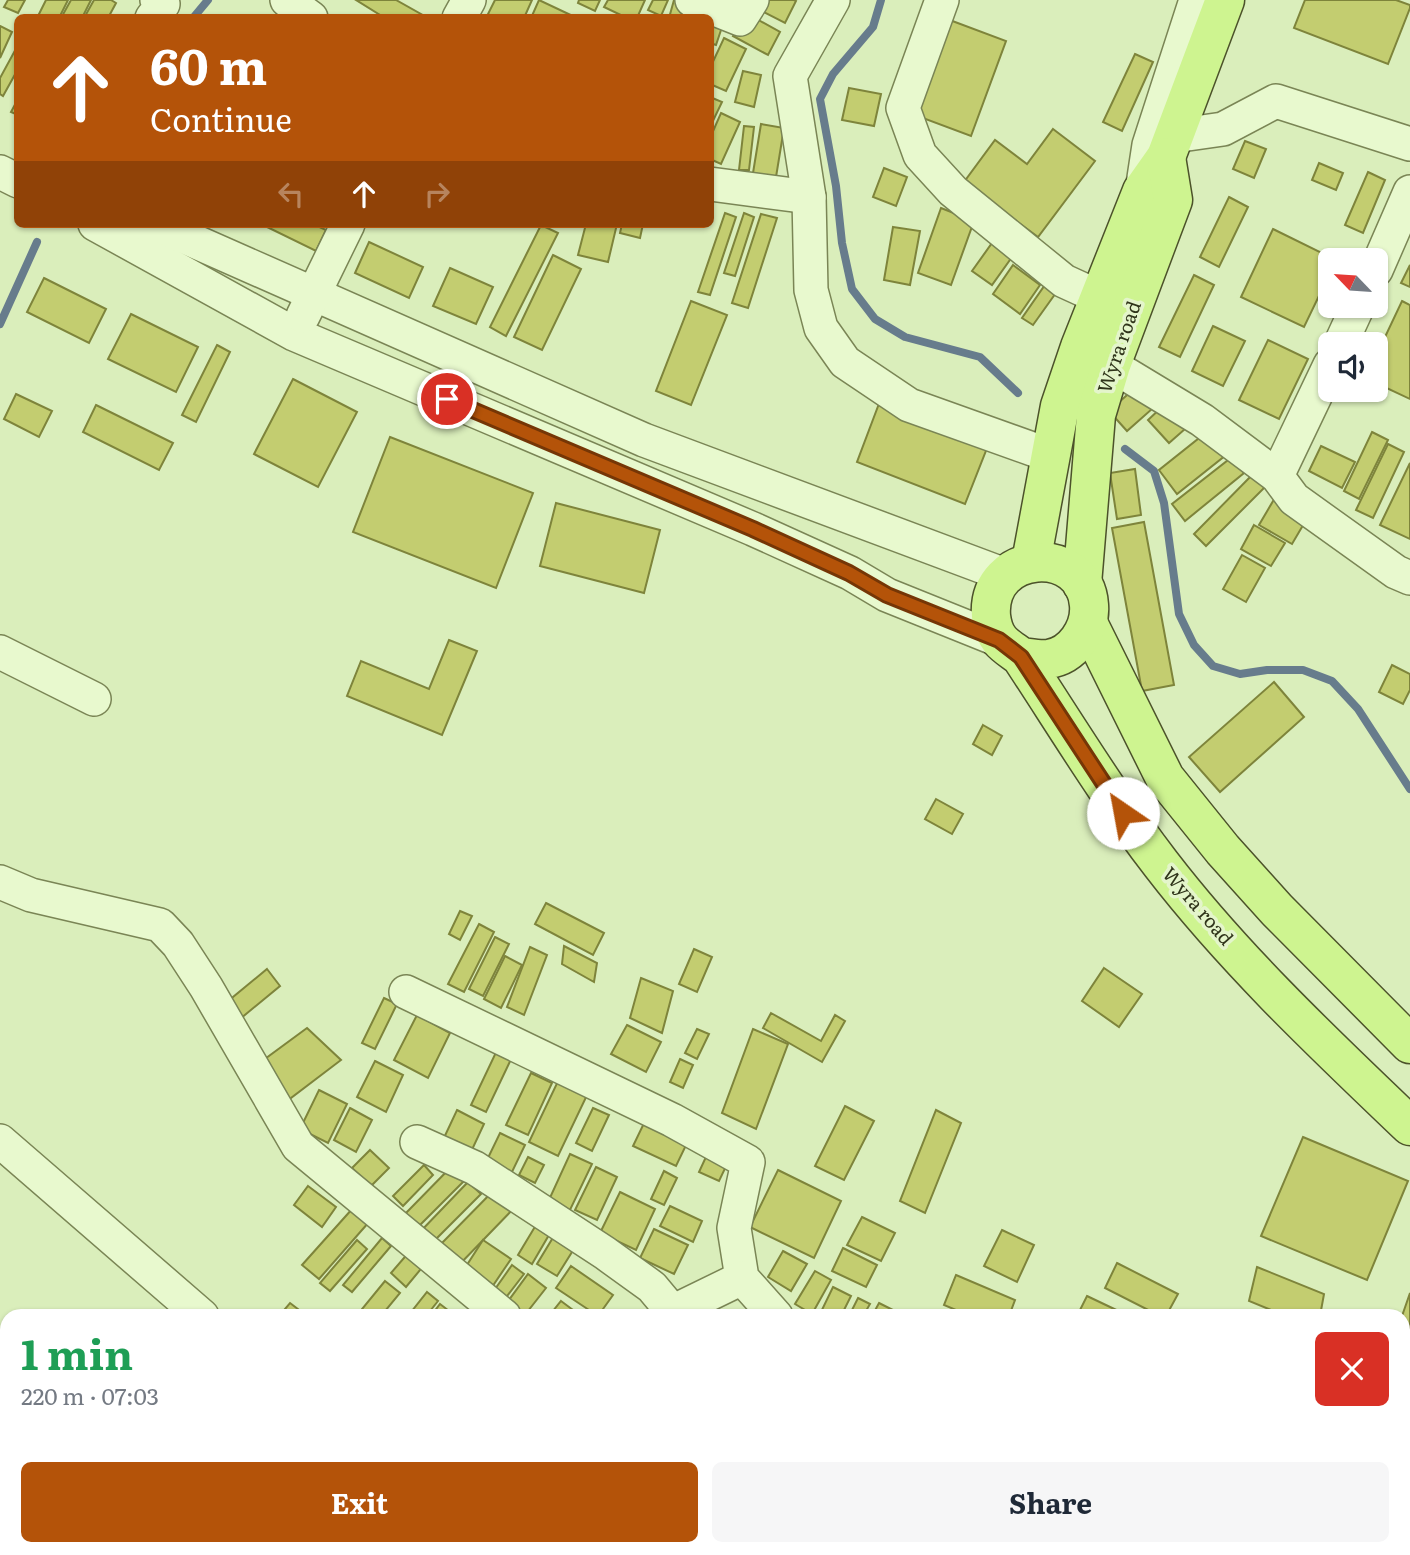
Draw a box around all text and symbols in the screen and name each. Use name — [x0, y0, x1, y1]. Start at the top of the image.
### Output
text: 60 m — [150, 27, 267, 100]
icon: ahead — [35, 42, 126, 133]
text: Continue — [150, 94, 292, 142]
icon: left — [272, 175, 310, 213]
icon: ahead — [345, 175, 383, 213]
icon: right — [418, 175, 456, 213]
north arrow — [1318, 248, 1388, 318]
map controls — [1318, 248, 1388, 402]
street label: Wyra road — [1089, 297, 1147, 396]
button: sound — [1318, 332, 1388, 402]
pin — [417, 369, 477, 429]
icon: arrive — [428, 380, 466, 418]
position arrow — [1086, 776, 1160, 850]
street label: Wyra road — [1157, 860, 1241, 951]
text: 1 min — [21, 1321, 133, 1383]
button: close — [1315, 1332, 1389, 1406]
text: 220 m · 07:03 — [21, 1378, 159, 1412]
button: Exit — [21, 1462, 698, 1542]
button: Share — [712, 1462, 1389, 1542]

